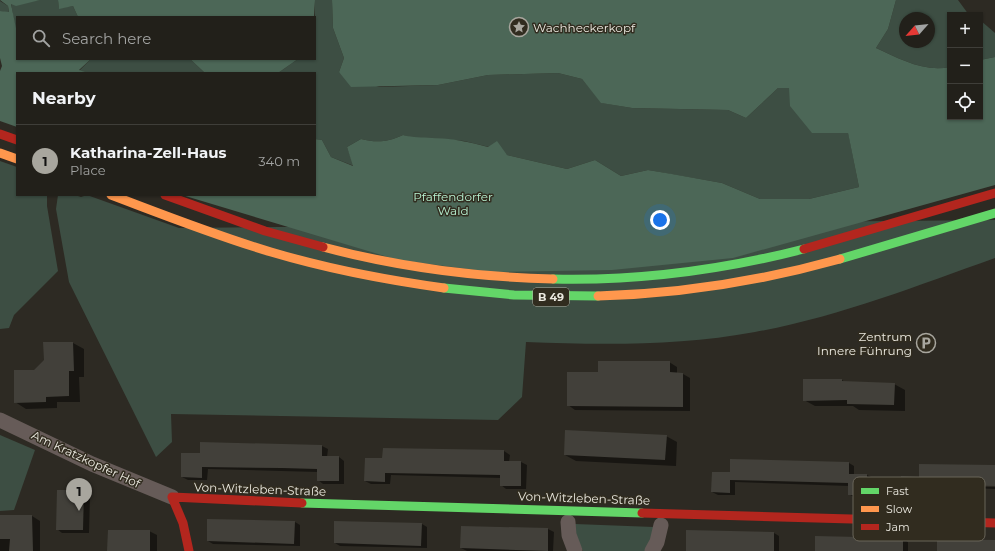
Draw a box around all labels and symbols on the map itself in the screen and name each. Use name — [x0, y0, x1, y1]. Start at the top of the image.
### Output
north arrow — [899, 12, 935, 48]
place icon: Wachheckerkopf — [508, 16, 530, 38]
place label: Wachheckerkopf — [533, 20, 636, 35]
park label: Pfaffendorfer Wald — [413, 189, 493, 218]
your location — [650, 210, 670, 230]
road number: B 49 — [533, 288, 569, 306]
place label: Zentrum Innere Führung — [817, 329, 912, 358]
parking icon: Zentrum Innere Führung — [915, 332, 937, 354]
street label: Am Kratzkopfer Hof — [29, 427, 144, 491]
legend — [853, 477, 985, 541]
pin: 1 — [66, 478, 92, 511]
street label: Von-Witzleben-Straße — [194, 479, 326, 499]
text: Fast — [886, 484, 910, 498]
street label: Von-Witzleben-Straße — [518, 488, 650, 508]
text: Slow — [886, 502, 912, 516]
text: Jam — [885, 520, 910, 534]

